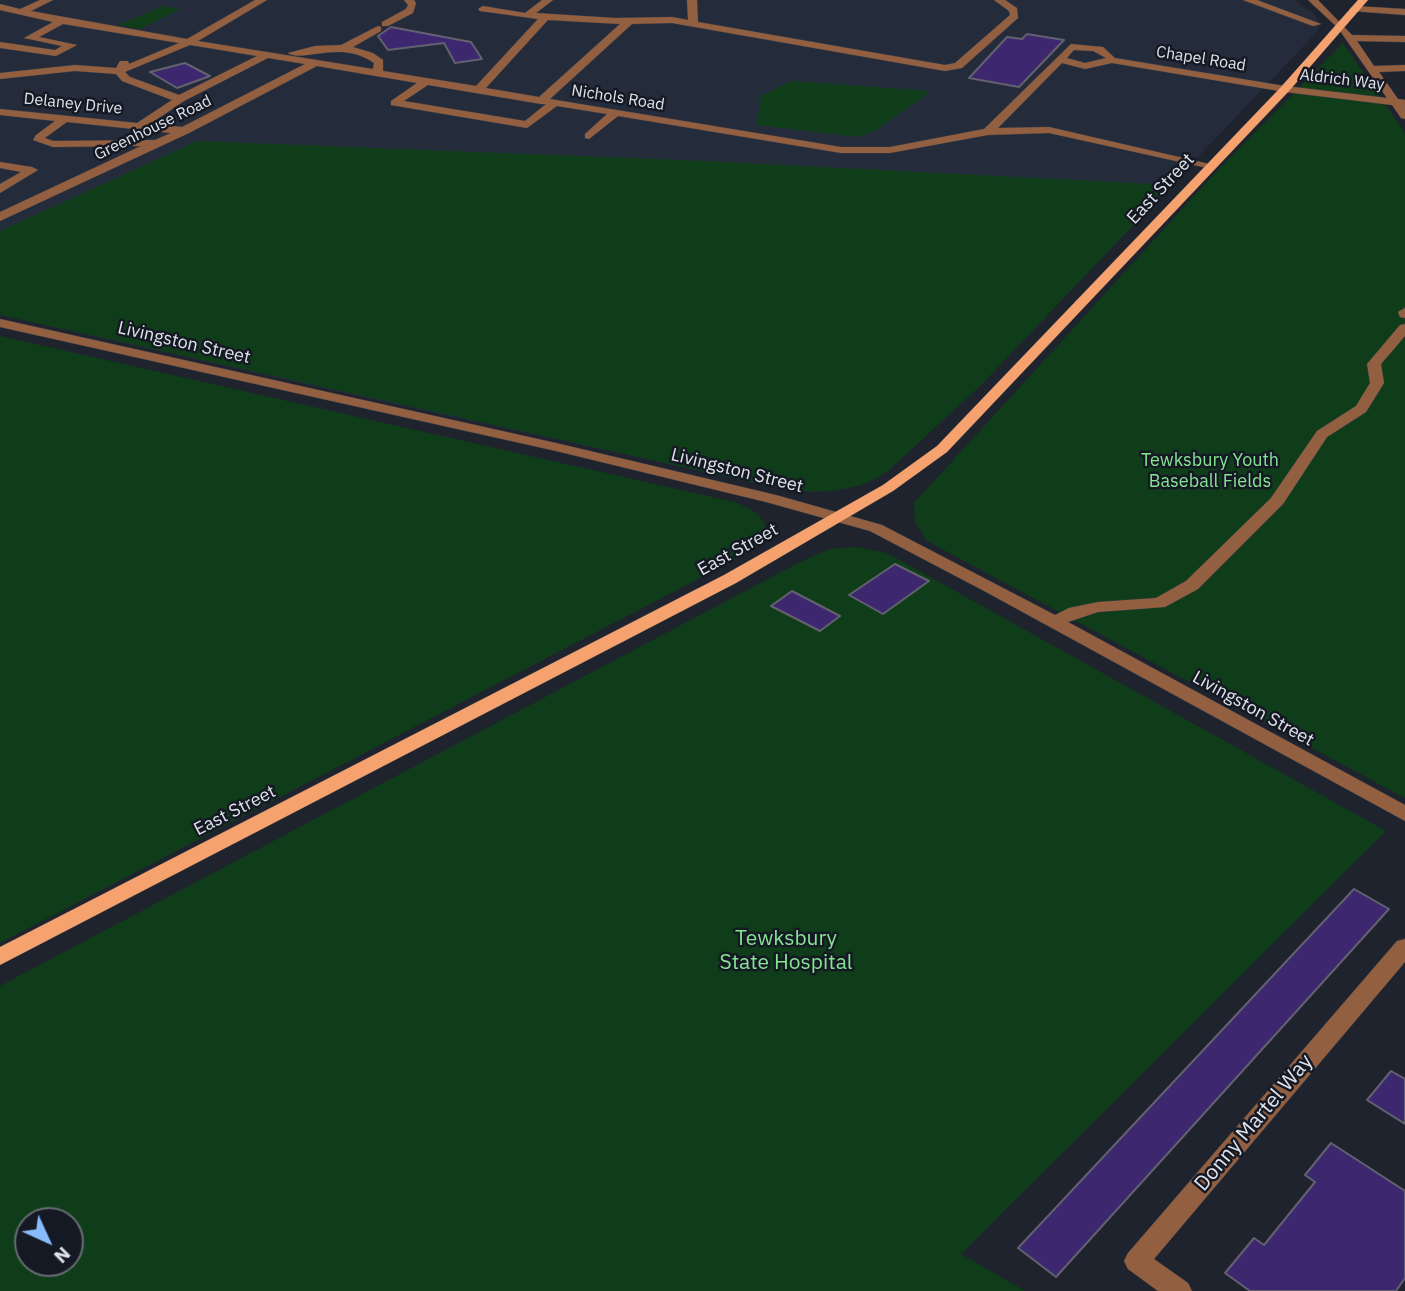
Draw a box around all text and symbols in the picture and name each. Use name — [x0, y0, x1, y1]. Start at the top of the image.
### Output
street label: Chapel Road — [1155, 42, 1247, 76]
street label: Aldrich Way — [1299, 65, 1385, 95]
street label: Nichols Road — [570, 81, 666, 115]
street label: Delaney Drive — [23, 89, 123, 119]
street label: Greenhouse Road — [91, 91, 215, 165]
street label: East Street — [1123, 149, 1199, 229]
street label: Livingston Street — [116, 317, 252, 369]
street label: Livingston Street — [669, 444, 805, 498]
park label: Tewksbury Youth Baseball Fields — [1141, 450, 1279, 492]
street label: East Street — [694, 519, 782, 581]
street label: Livingston Street — [1189, 667, 1317, 751]
street label: East Street — [191, 781, 279, 841]
park label: Tewksbury State Hospital — [719, 926, 853, 976]
street label: Donny Martel Way — [1190, 1050, 1318, 1196]
north arrow — [14, 1207, 84, 1277]
text: N — [49, 1242, 76, 1269]

